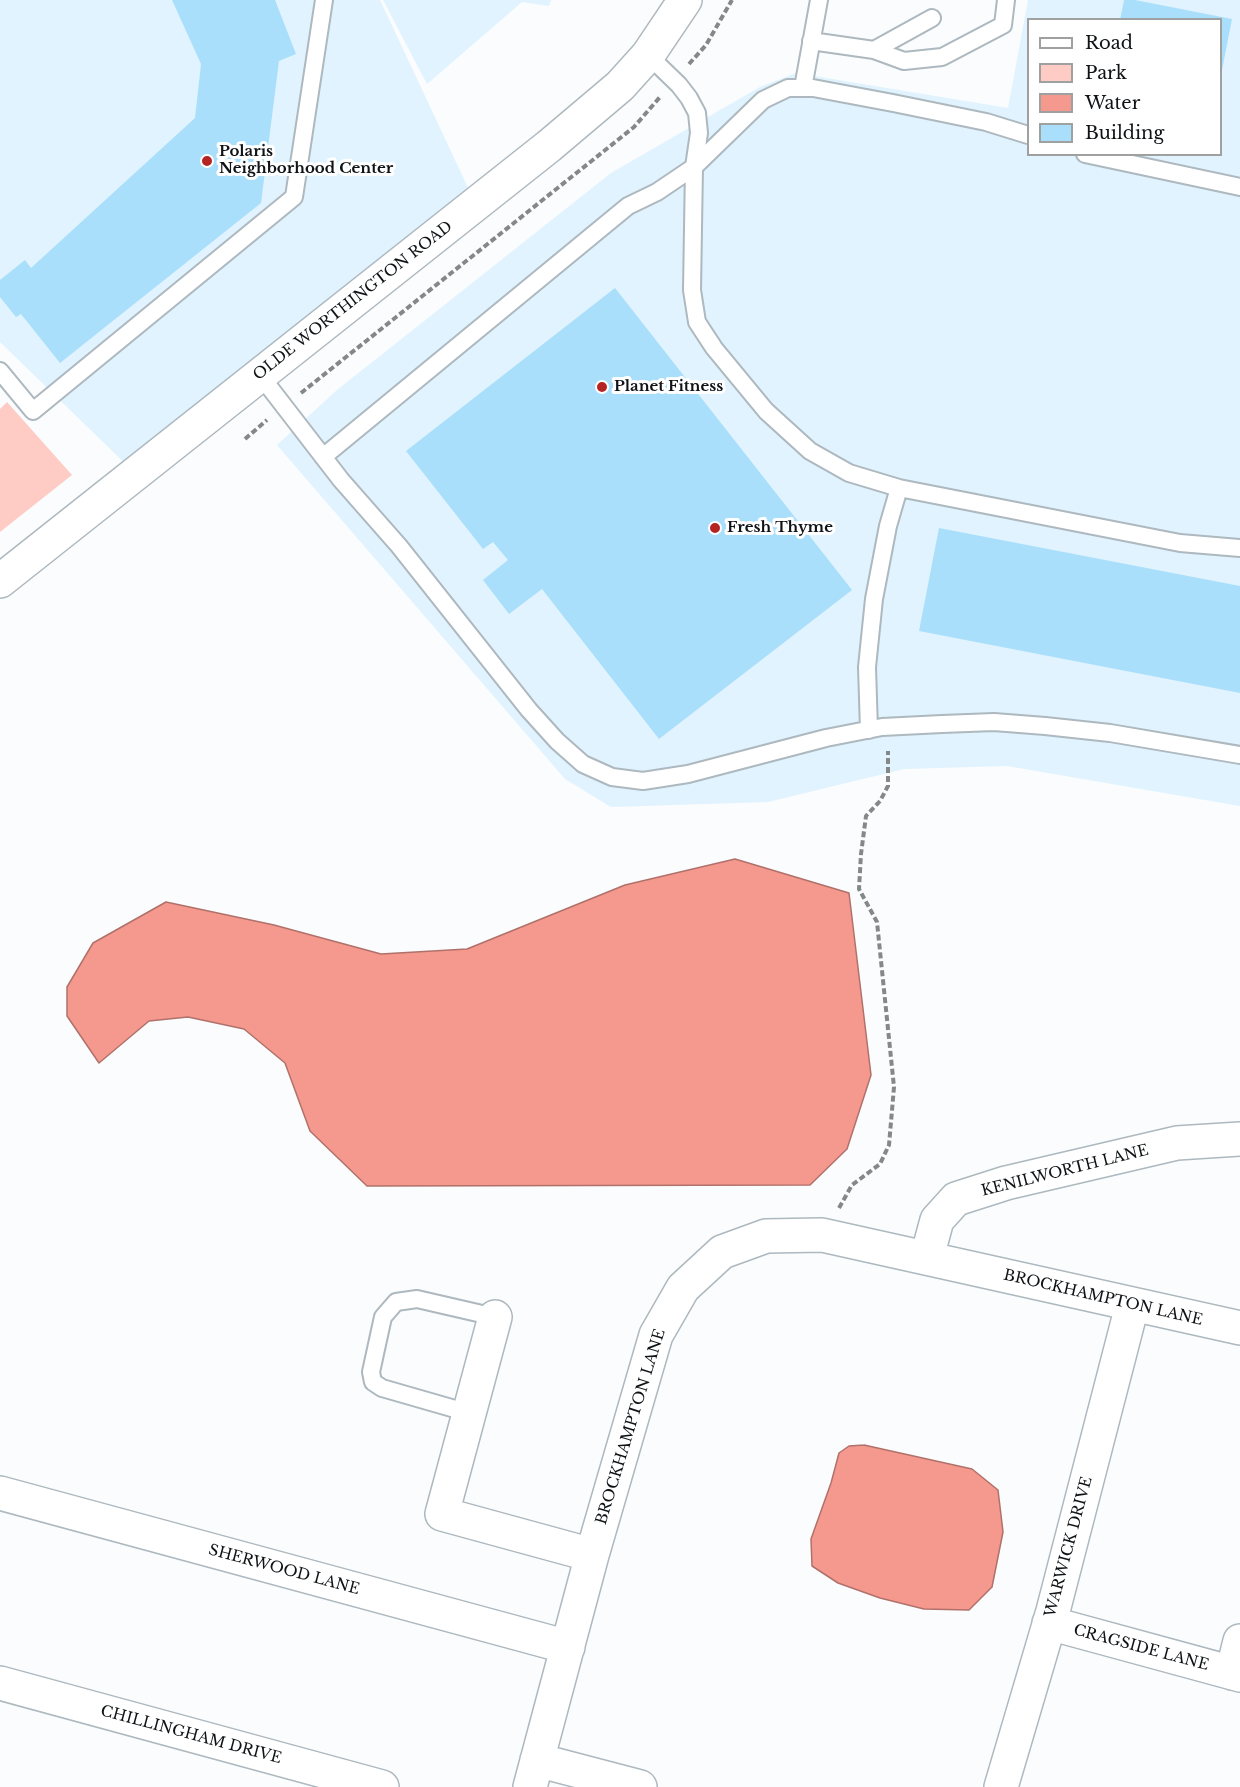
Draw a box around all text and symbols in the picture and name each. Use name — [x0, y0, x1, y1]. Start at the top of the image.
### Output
legend — [1027, 18, 1222, 156]
text: Road — [1085, 32, 1133, 54]
text: Park — [1085, 62, 1127, 84]
text: Water — [1085, 92, 1140, 114]
text: Building — [1085, 122, 1164, 144]
place label: Polaris Neighborhood Center — [219, 143, 393, 178]
marker: Polaris Neighborhood Center — [200, 154, 214, 168]
street label: OLDE WORTHINGTON ROAD — [250, 218, 456, 384]
place label: Planet Fitness — [614, 378, 723, 396]
marker: Planet Fitness — [595, 380, 609, 394]
place label: Fresh Thyme — [727, 519, 833, 537]
marker: Fresh Thyme — [708, 521, 722, 535]
street label: KENILWORTH LANE — [980, 1142, 1150, 1200]
street label: BROCKHAMPTON LANE — [1002, 1266, 1204, 1330]
street label: BROCKHAMPTON LANE — [593, 1327, 669, 1527]
street label: WARWICK DRIVE — [1042, 1475, 1096, 1619]
street label: SHERWOOD LANE — [207, 1541, 361, 1599]
street label: CRAGSIDE LANE — [1071, 1621, 1211, 1675]
street label: CHILLINGHAM DRIVE — [99, 1702, 283, 1768]

